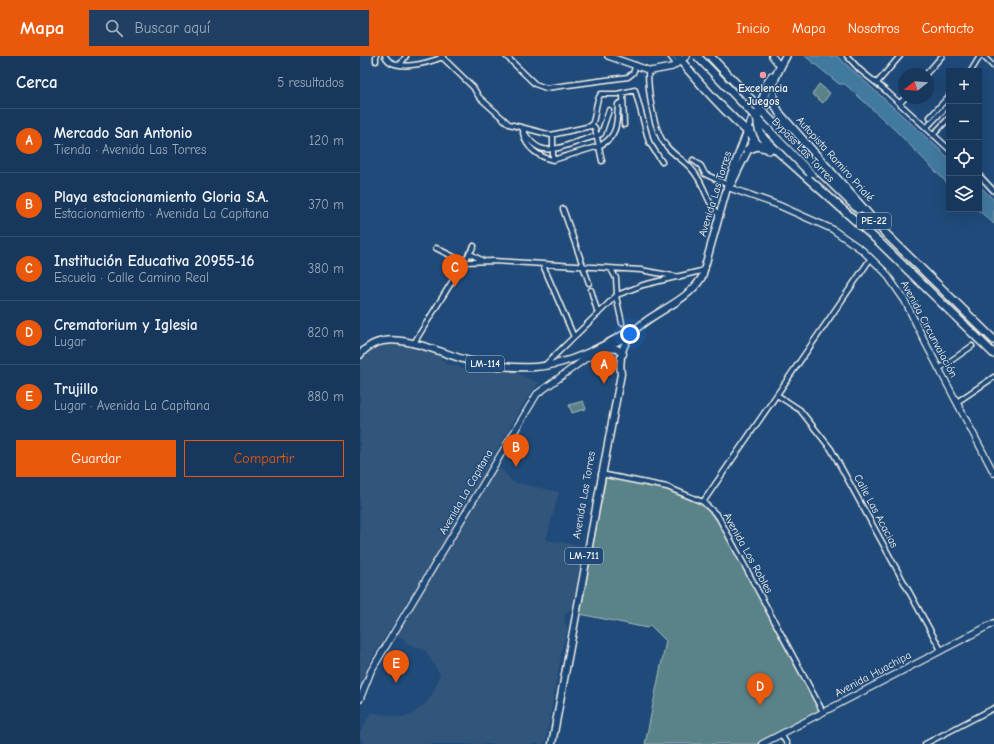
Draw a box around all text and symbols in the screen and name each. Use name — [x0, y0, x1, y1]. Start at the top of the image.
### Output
search box — [89, 10, 369, 46]
text: Mapa — [20, 17, 65, 39]
icon: search — [103, 17, 125, 39]
text: Buscar aquí — [135, 19, 210, 37]
text: Inicio — [736, 20, 770, 37]
text: Mapa — [792, 20, 826, 37]
text: Nosotros — [848, 20, 900, 37]
text: Contacto — [922, 20, 974, 37]
north arrow — [898, 68, 934, 104]
map controls — [946, 68, 982, 212]
button: + — [946, 68, 982, 104]
marker: Excelencia Juegos — [758, 70, 768, 80]
text: Cerca — [16, 73, 58, 92]
text: 5 resultados — [277, 75, 344, 90]
place label: Excelencia Juegos — [738, 82, 788, 108]
button: − — [946, 104, 982, 140]
street label: Autopista Ramiro Prialé — [793, 114, 877, 204]
street label: Bypass Las Torres — [769, 115, 837, 185]
text: Mercado San Antonio — [54, 124, 192, 142]
text: A — [25, 133, 33, 148]
text: 120 m — [309, 133, 344, 148]
button: locate — [946, 140, 982, 176]
text: Tienda · Avenida Las Torres — [54, 142, 207, 157]
street label: Avenida Las Torres — [696, 149, 734, 238]
button: layers — [946, 176, 982, 212]
text: Playa estacionamiento Gloria S.A. — [54, 188, 268, 206]
text: B — [25, 197, 33, 212]
text: 370 m — [308, 197, 344, 212]
text: Estacionamiento · Avenida La Capitana — [54, 206, 269, 221]
road number: PE-22 — [857, 213, 891, 229]
text: Institución Educativa 20955-16 — [54, 252, 254, 270]
pin: C — [442, 254, 468, 287]
text: C — [25, 261, 33, 276]
text: 380 m — [308, 261, 344, 276]
text: Escuela · Calle Camino Real — [54, 270, 209, 285]
street label: Avenida Circunvalación — [898, 278, 960, 380]
text: Crematorium y Iglesia — [54, 316, 198, 334]
your location — [620, 324, 640, 344]
text: D — [25, 325, 33, 340]
text: 820 m — [307, 325, 344, 340]
text: Lugar — [54, 334, 86, 349]
pin: A — [591, 351, 617, 384]
road number: LM-114 — [466, 356, 504, 372]
text: Trujillo — [54, 380, 98, 398]
text: E — [25, 389, 33, 404]
text: 880 m — [308, 389, 344, 404]
text: Lugar · Avenida La Capitana — [54, 398, 210, 413]
pin: B — [503, 434, 529, 467]
button: Guardar — [16, 440, 176, 477]
button: Compartir — [184, 440, 344, 477]
street label: Avenida La Capitana — [436, 447, 496, 537]
street label: Avenida Las Torres — [570, 450, 598, 540]
street label: Calle Las Acacias — [851, 472, 901, 550]
street label: Avenida Los Robles — [721, 511, 776, 596]
road number: LM-711 — [565, 548, 603, 564]
street label: Avenida Huachipa — [833, 648, 913, 700]
pin: E — [383, 650, 409, 683]
pin: D — [747, 673, 773, 706]

